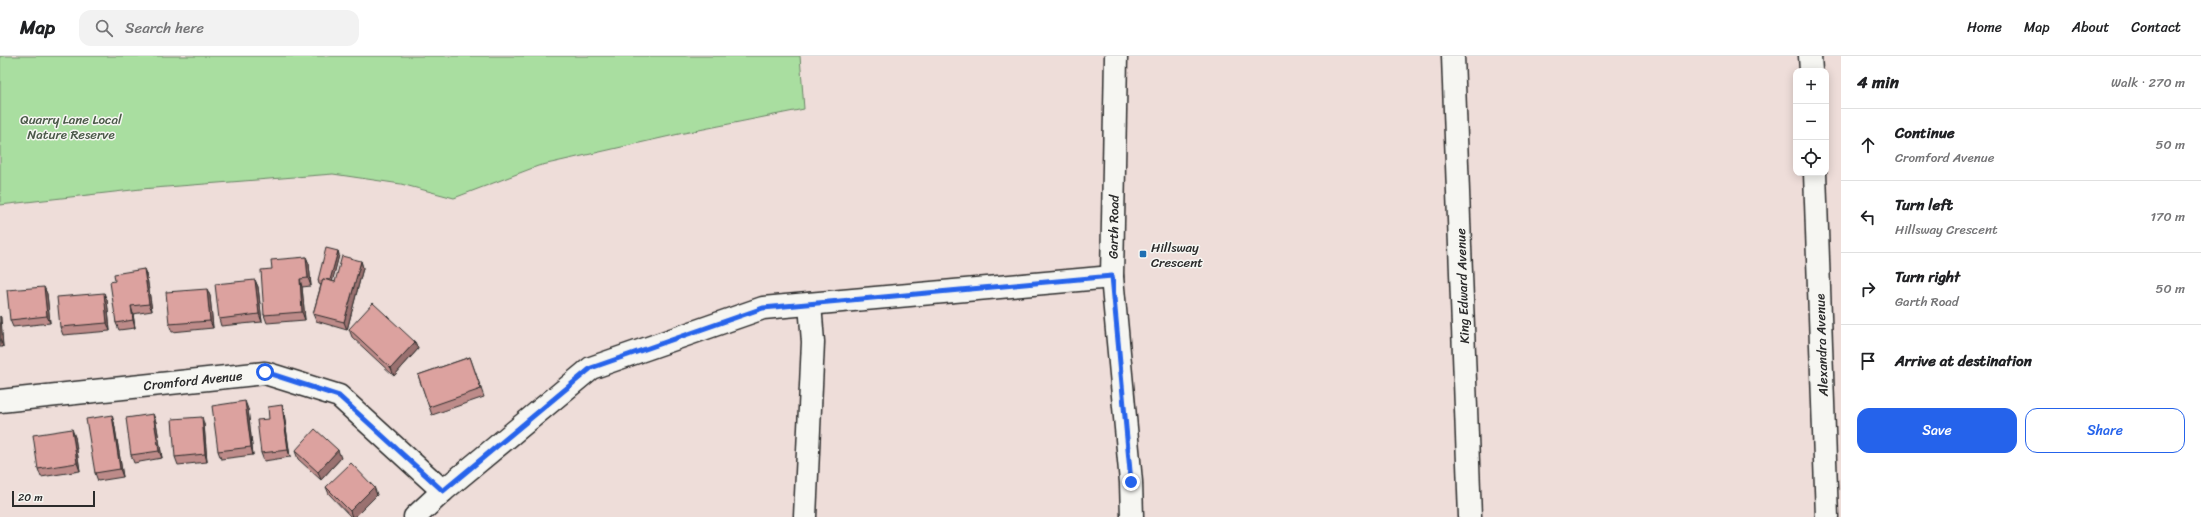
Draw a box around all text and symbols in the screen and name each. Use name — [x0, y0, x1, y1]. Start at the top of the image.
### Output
search box — [79, 10, 359, 46]
text: Map — [20, 11, 55, 44]
text: Search here — [125, 15, 204, 41]
text: Home — [1967, 15, 2002, 40]
text: Map — [2024, 15, 2050, 40]
text: About — [2072, 15, 2109, 40]
text: Contact — [2131, 15, 2181, 40]
icon: search — [93, 17, 115, 39]
text: 4 min — [1857, 67, 1899, 97]
map controls — [1793, 68, 1829, 176]
button: + — [1793, 68, 1829, 104]
text: Walk · 270 m — [2111, 71, 2185, 94]
button: − — [1793, 104, 1829, 140]
park label: Quarry Lane Local Nature Reserve — [20, 108, 122, 146]
text: Continue — [1895, 120, 1955, 146]
text: 50 m — [2155, 133, 2185, 156]
icon: ahead — [1857, 134, 1879, 156]
button: locate — [1793, 140, 1829, 176]
text: Cromford Avenue — [1895, 146, 1994, 169]
text: Turn left — [1895, 192, 1953, 218]
street label: Garth Road — [1101, 194, 1126, 259]
text: 170 m — [2150, 205, 2185, 228]
icon: left — [1857, 206, 1879, 228]
text: Hillsway Crescent — [1895, 218, 1998, 241]
street label: King Edward Avenue — [1449, 228, 1476, 344]
place label: Hillsway Crescent — [1151, 236, 1203, 274]
marker: Hillsway Crescent — [1138, 249, 1148, 259]
text: Turn right — [1895, 264, 1960, 290]
text: 50 m — [2155, 277, 2185, 300]
icon: right — [1857, 278, 1879, 300]
text: Garth Road — [1895, 290, 1959, 313]
street label: Alexandra Avenue — [1808, 293, 1835, 398]
text: Arrive at destination — [1895, 348, 2032, 374]
icon: arrive — [1857, 350, 1879, 372]
route start — [256, 363, 274, 381]
street label: Cromford Avenue — [142, 364, 244, 397]
button: Save — [1857, 408, 2017, 453]
button: Share — [2025, 408, 2185, 453]
route end — [1122, 473, 1140, 491]
text: 20 m — [18, 488, 43, 507]
scale bar — [12, 489, 95, 508]

